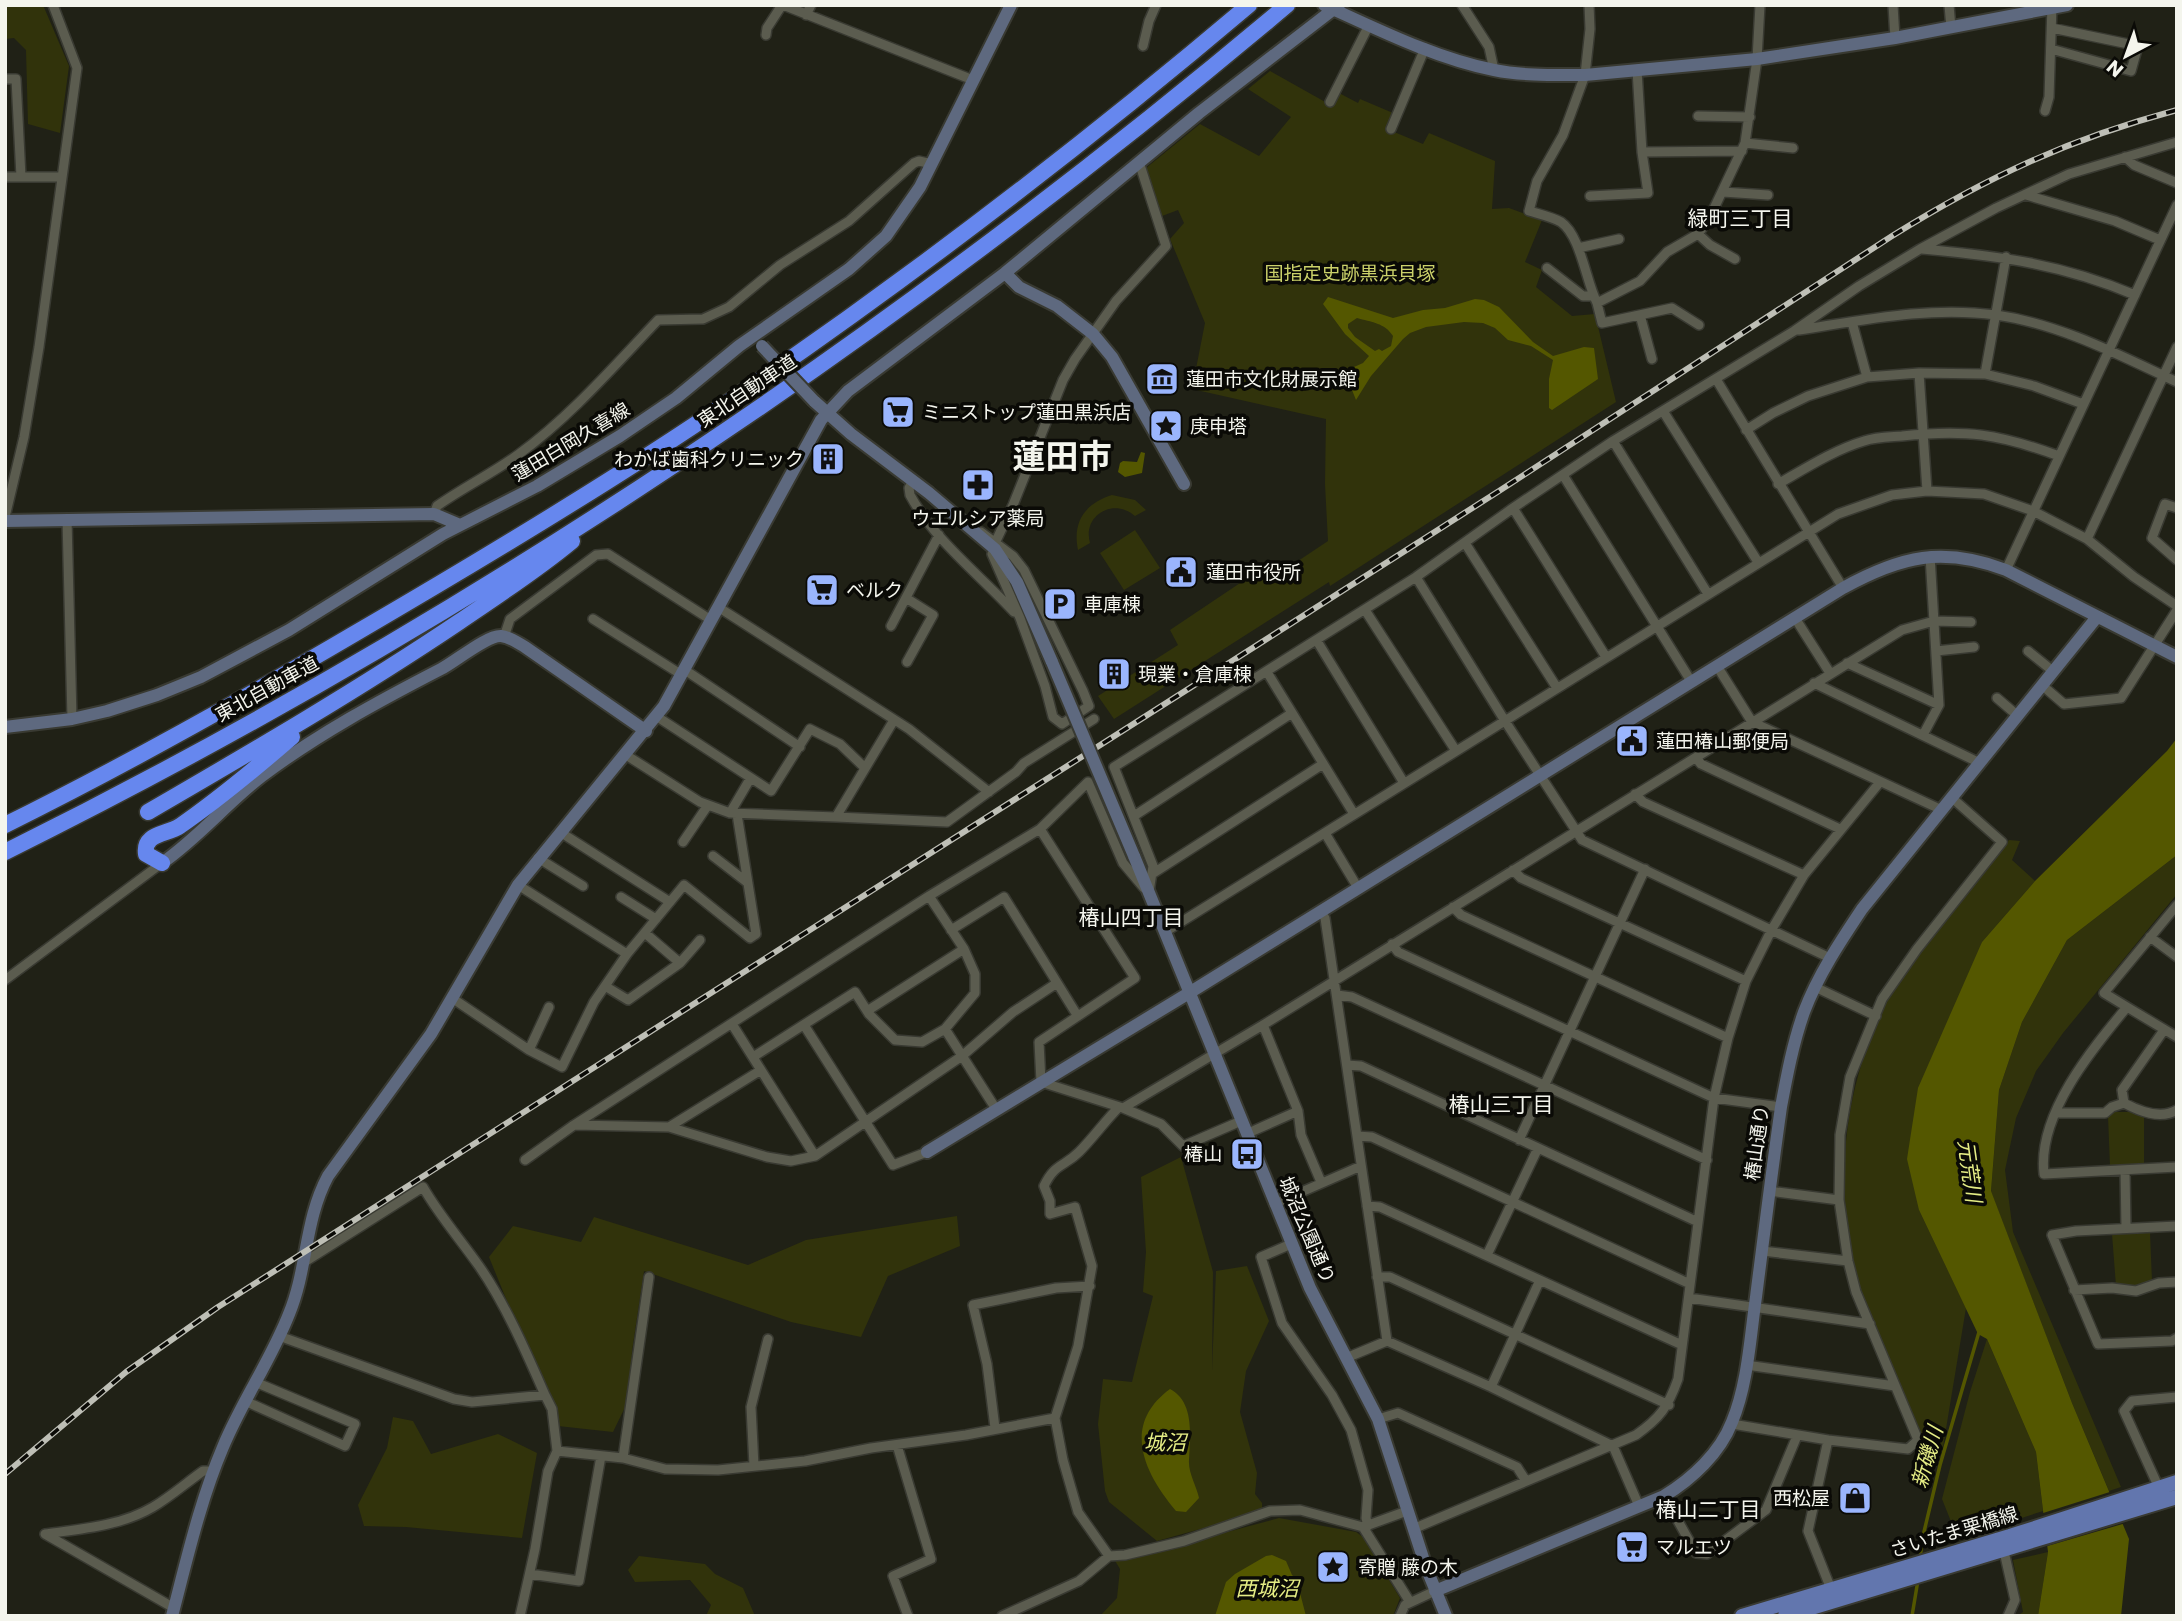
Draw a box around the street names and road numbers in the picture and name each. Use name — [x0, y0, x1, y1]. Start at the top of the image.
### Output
street label: 東北自動車道 — [692, 348, 802, 434]
street label: 蓮田白岡久喜線 — [507, 396, 635, 488]
street label: 東北自動車道 — [211, 650, 323, 728]
street label: 椿山通り — [1738, 1103, 1776, 1183]
street label: 城沼公園通り — [1272, 1172, 1342, 1288]
street label: さいたま栗橋線 — [1887, 1500, 2021, 1564]

